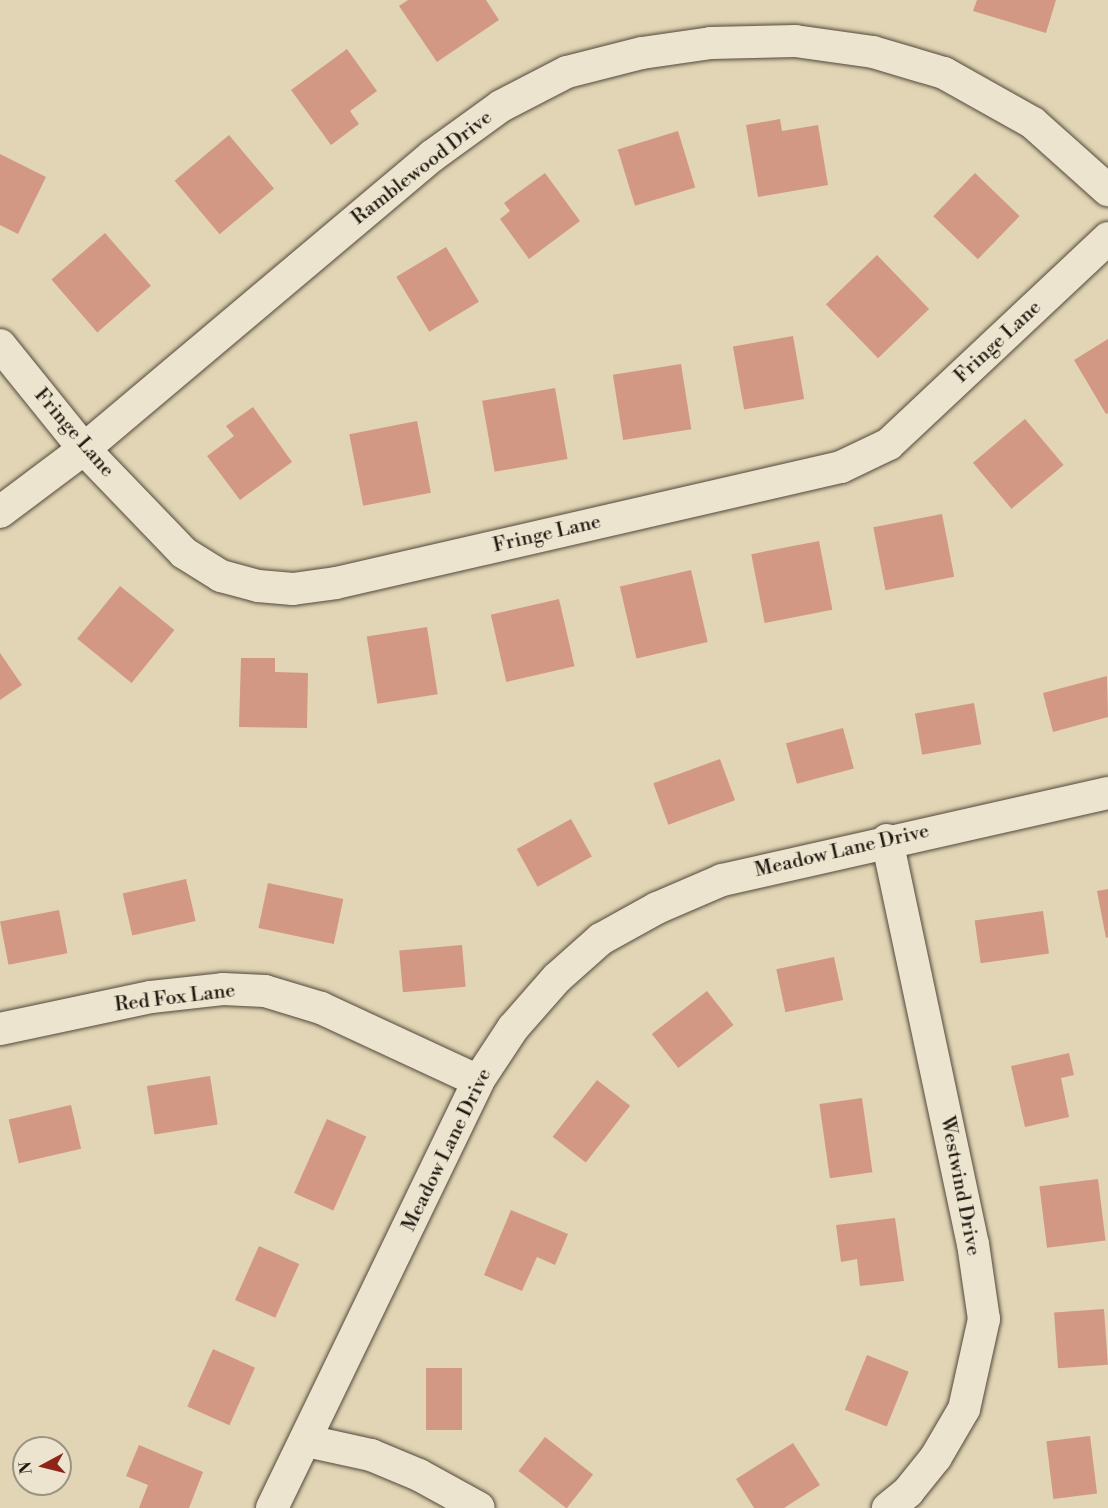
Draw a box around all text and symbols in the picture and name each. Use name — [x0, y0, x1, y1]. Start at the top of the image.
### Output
street label: Ramblewood Drive — [347, 106, 497, 230]
street label: Fringe Lane — [950, 296, 1046, 388]
street label: Fringe Lane — [29, 384, 119, 482]
street label: Fringe Lane — [491, 510, 603, 558]
street label: Meadow Lane Drive — [752, 819, 932, 883]
street label: Red Fox Lane — [113, 979, 237, 1017]
street label: Meadow Lane Drive — [397, 1065, 497, 1235]
street label: Westwind Drive — [935, 1114, 985, 1258]
north arrow — [12, 1436, 72, 1496]
text: N — [15, 1460, 37, 1475]

